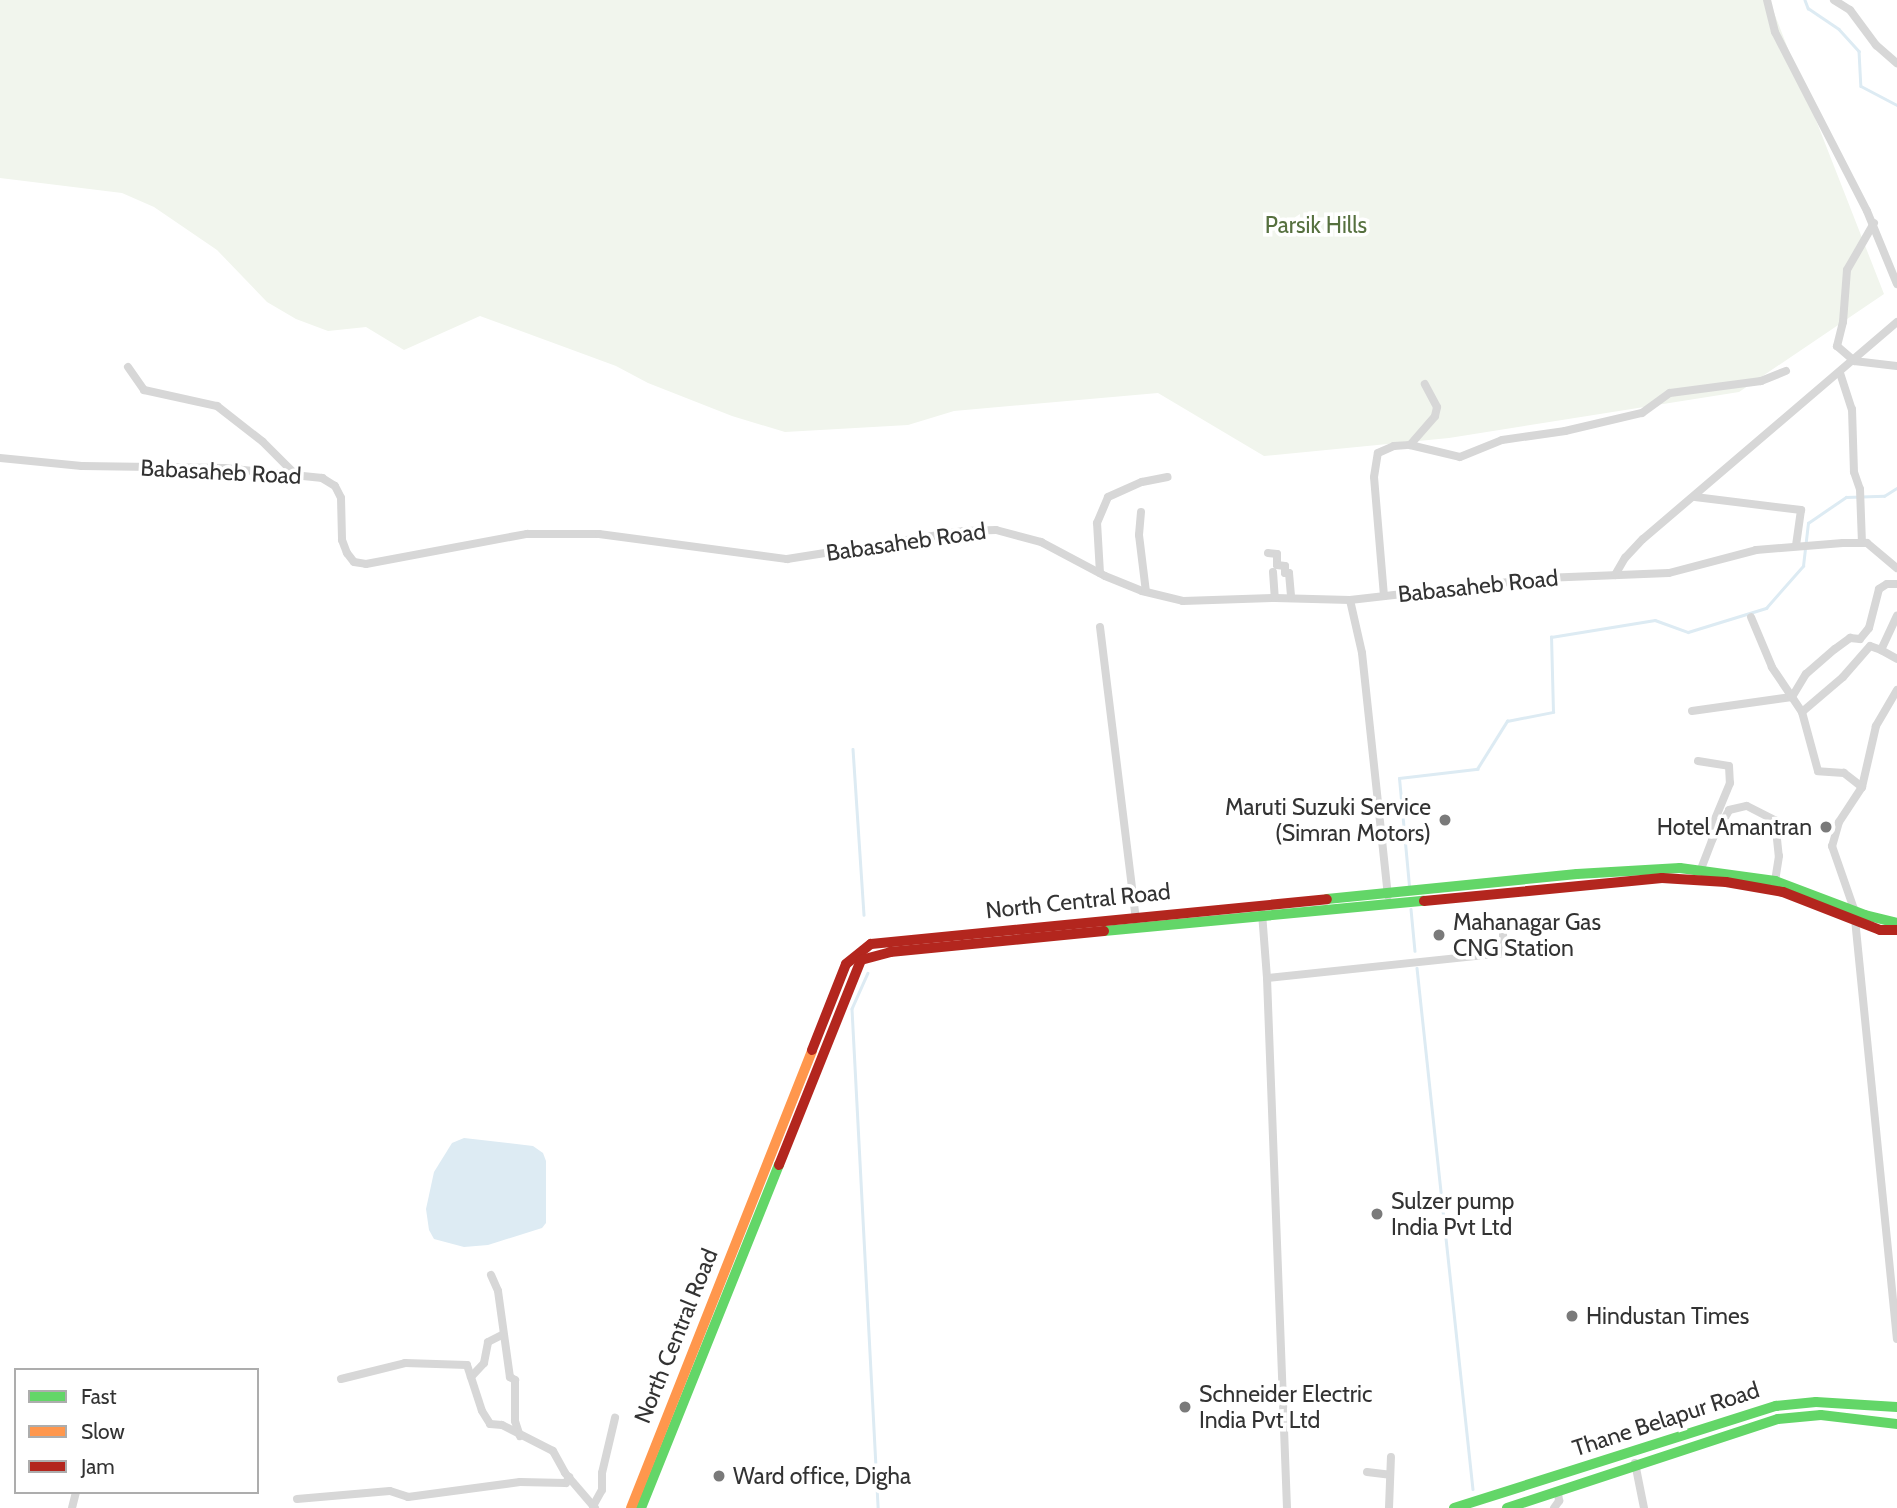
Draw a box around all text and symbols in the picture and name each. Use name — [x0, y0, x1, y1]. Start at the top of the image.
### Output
park label: Parsik Hills — [1265, 211, 1367, 239]
street label: Babasaheb Road — [140, 454, 302, 490]
street label: Babasaheb Road — [824, 517, 988, 567]
street label: Babasaheb Road — [1396, 564, 1560, 608]
place label: Maruti Suzuki Service (Simran Motors) — [1225, 793, 1431, 847]
marker: Maruti Suzuki Service (Simran Motors) — [1437, 812, 1453, 828]
place label: Hotel Amantran — [1657, 813, 1812, 841]
marker: Hotel Amantran — [1818, 819, 1834, 835]
street label: North Central Road — [984, 878, 1172, 924]
place label: Mahanagar Gas CNG Station — [1453, 908, 1601, 962]
marker: Mahanagar Gas CNG Station — [1431, 927, 1447, 943]
place label: Sulzer pump India Pvt Ltd — [1391, 1187, 1514, 1241]
marker: Sulzer pump India Pvt Ltd — [1369, 1206, 1385, 1222]
street label: North Central Road — [628, 1245, 724, 1427]
place label: Hindustan Times — [1586, 1302, 1749, 1330]
marker: Hindustan Times — [1564, 1308, 1580, 1324]
legend — [14, 1368, 259, 1494]
street label: Thane Belapur Road — [1569, 1376, 1763, 1462]
place label: Schneider Electric India Pvt Ltd — [1199, 1380, 1372, 1434]
text: Fast — [81, 1384, 117, 1409]
marker: Schneider Electric India Pvt Ltd — [1177, 1399, 1193, 1415]
text: Slow — [81, 1419, 125, 1444]
text: Jam — [81, 1454, 115, 1479]
place label: Ward office, Digha — [733, 1462, 911, 1490]
marker: Ward office, Digha — [711, 1468, 727, 1484]

